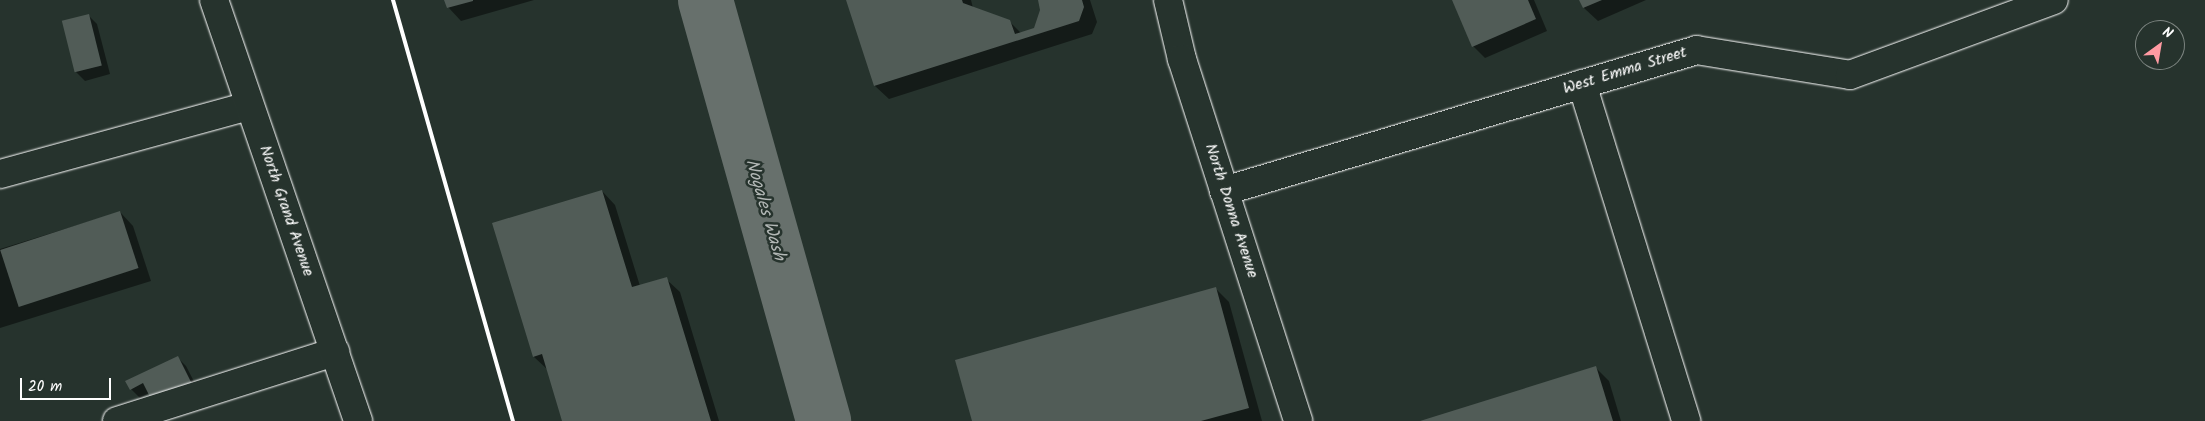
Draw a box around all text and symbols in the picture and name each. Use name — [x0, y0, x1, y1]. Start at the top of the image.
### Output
north arrow — [2135, 20, 2185, 70]
text: N — [2158, 21, 2177, 45]
street label: West Emma Street — [1561, 43, 1689, 99]
street label: North Donna Avenue — [1200, 141, 1262, 281]
street label: North Grand Avenue — [255, 143, 317, 279]
water label: Nogales Wash — [739, 157, 789, 263]
scale bar — [22, 368, 114, 400]
text: 20 m — [28, 375, 62, 399]

